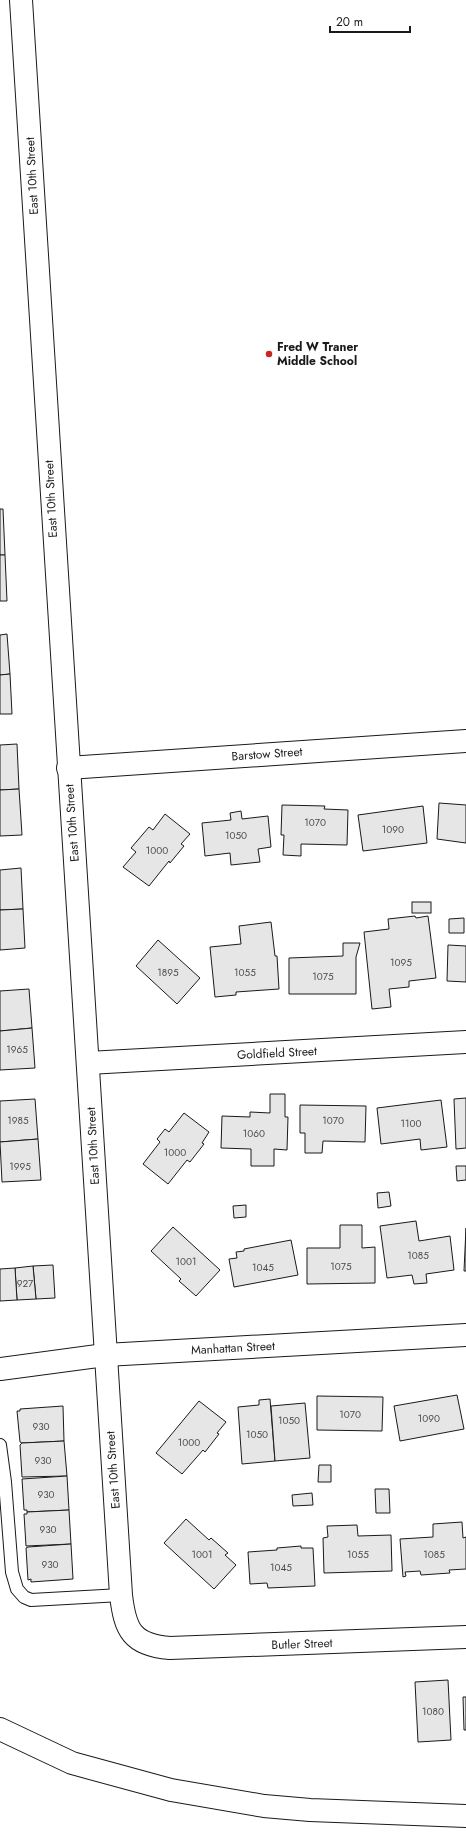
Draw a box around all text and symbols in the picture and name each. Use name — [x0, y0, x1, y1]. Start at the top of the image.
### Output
scale bar — [330, 8, 410, 34]
text: 20 m — [336, 13, 363, 31]
street label: East 10th Street — [21, 137, 43, 215]
place label: Fred W Traner Middle School — [277, 338, 358, 370]
marker: Fred W Traner Middle School — [264, 349, 274, 359]
street label: East 10th Street — [40, 460, 62, 538]
street label: Barstow Street — [231, 743, 303, 765]
street label: East 10th Street — [60, 783, 84, 862]
house number: 1070 — [304, 815, 326, 830]
house number: 1090 — [382, 822, 404, 837]
house number: 1050 — [225, 828, 247, 843]
house number: 1000 — [146, 843, 168, 858]
house number: 1095 — [390, 955, 412, 970]
house number: 1895 — [157, 965, 179, 980]
house number: 1055 — [234, 965, 256, 980]
house number: 1075 — [312, 969, 334, 984]
house number: 1965 — [6, 1042, 28, 1057]
street label: Goldfield Street — [237, 1042, 318, 1064]
street label: East 10th Street — [82, 1107, 104, 1185]
house number: 1985 — [7, 1113, 29, 1128]
house number: 1070 — [322, 1113, 344, 1128]
house number: 1100 — [401, 1116, 422, 1131]
house number: 1060 — [243, 1126, 265, 1141]
house number: 1000 — [164, 1145, 186, 1160]
house number: 1995 — [9, 1159, 31, 1174]
house number: 1085 — [407, 1248, 429, 1263]
house number: 1001 — [176, 1254, 197, 1269]
house number: 1075 — [330, 1259, 352, 1274]
house number: 1045 — [252, 1260, 274, 1275]
house number: 927 — [17, 1276, 34, 1291]
street label: Manhattan Street — [191, 1337, 275, 1359]
house number: 1070 — [339, 1407, 361, 1422]
house number: 1090 — [418, 1411, 440, 1426]
house number: 1050 — [278, 1413, 300, 1428]
house number: 930 — [32, 1419, 50, 1434]
house number: 1050 — [246, 1427, 268, 1442]
street label: East 10th Street — [101, 1430, 125, 1509]
house number: 1000 — [178, 1435, 200, 1450]
house number: 930 — [34, 1453, 52, 1468]
house number: 930 — [37, 1487, 55, 1502]
house number: 930 — [39, 1522, 57, 1537]
house number: 1001 — [192, 1547, 213, 1562]
house number: 1055 — [347, 1547, 369, 1562]
house number: 1085 — [423, 1547, 445, 1562]
house number: 930 — [41, 1557, 59, 1572]
house number: 1045 — [270, 1560, 292, 1575]
street label: Butler Street — [271, 1634, 333, 1654]
house number: 1080 — [422, 1704, 444, 1719]

